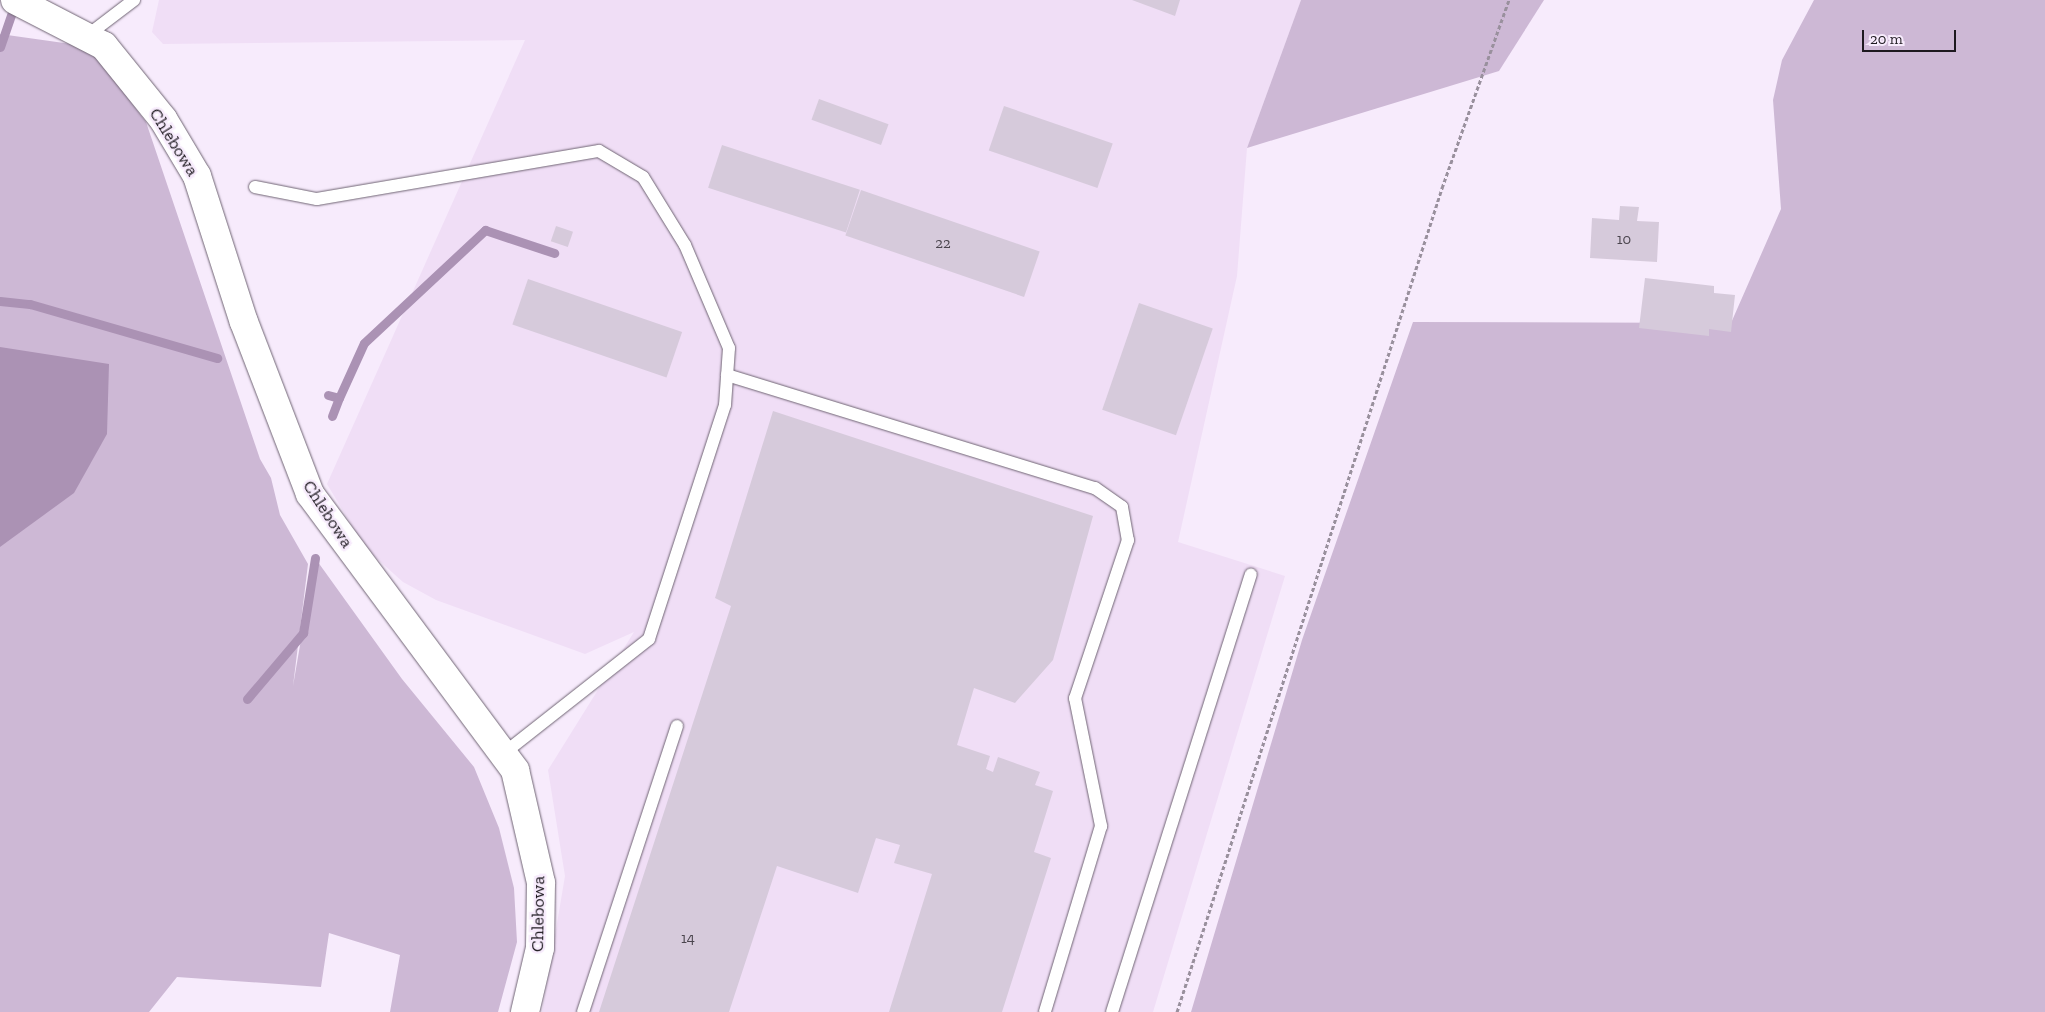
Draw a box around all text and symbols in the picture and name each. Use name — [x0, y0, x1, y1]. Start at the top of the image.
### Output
scale bar — [1865, 20, 1959, 52]
text: 20 m — [1870, 30, 1903, 48]
street label: Chlebowa — [145, 104, 203, 180]
house number: 10 — [1617, 231, 1631, 249]
house number: 22 — [935, 235, 951, 253]
street label: Chlebowa — [298, 476, 358, 552]
street label: Chlebowa — [527, 876, 549, 952]
house number: 14 — [681, 930, 695, 948]

